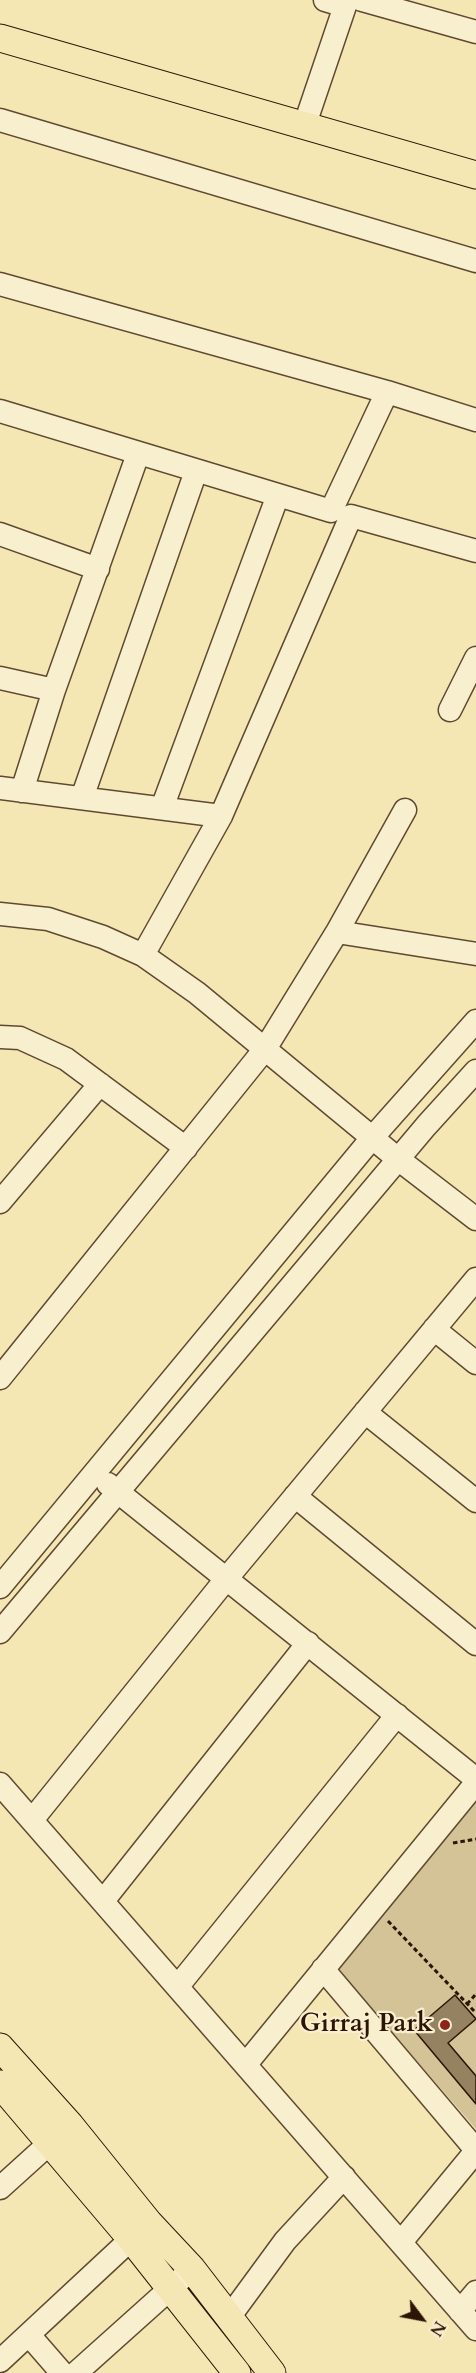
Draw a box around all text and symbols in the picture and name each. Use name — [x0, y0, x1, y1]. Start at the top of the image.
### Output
place label: Girraj Park — [300, 2009, 433, 2041]
marker: Girraj Park — [438, 2018, 452, 2032]
north arrow — [392, 2289, 452, 2349]
text: N — [424, 2317, 450, 2340]

